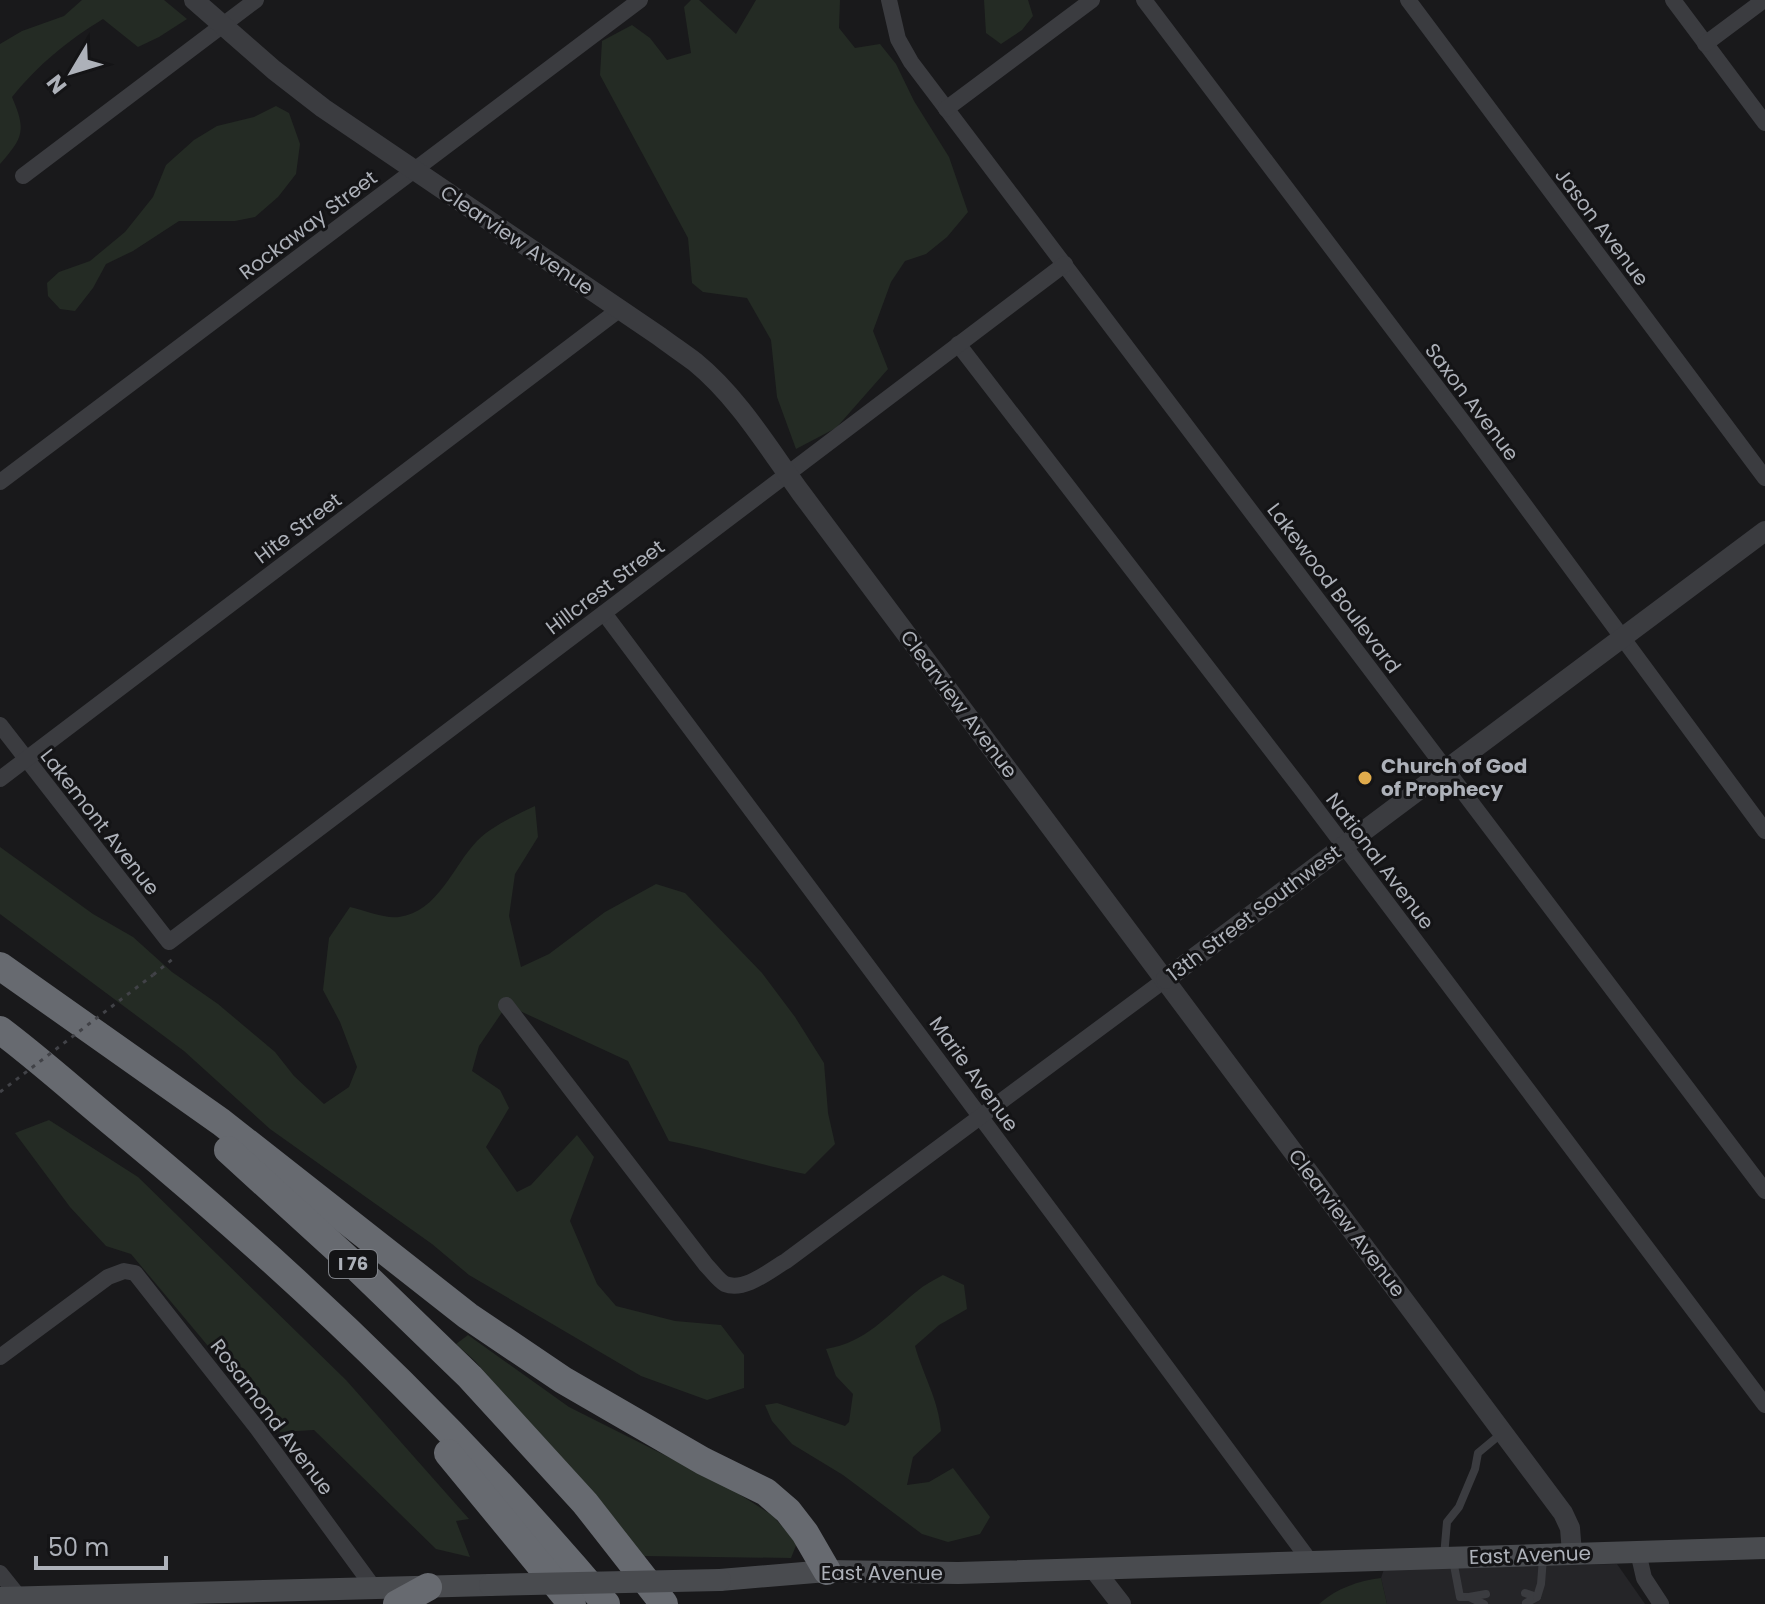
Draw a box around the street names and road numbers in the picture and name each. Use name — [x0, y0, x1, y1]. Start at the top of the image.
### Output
street label: Jason Avenue — [1549, 162, 1655, 292]
street label: Rockaway Street — [233, 164, 383, 286]
street label: Clearview Avenue — [435, 178, 599, 302]
street label: Saxon Avenue — [1418, 337, 1526, 467]
street label: Hite Street — [249, 486, 347, 570]
street label: Lakewood Boulevard — [1261, 497, 1407, 679]
street label: Hillcrest Street — [540, 533, 670, 641]
street label: Clearview Avenue — [894, 624, 1024, 784]
street label: Lakemont Avenue — [34, 743, 166, 901]
street label: National Avenue — [1319, 787, 1441, 935]
street label: 13th Street Southwest — [1161, 838, 1347, 988]
street label: Marie Avenue — [923, 1011, 1025, 1137]
street label: Clearview Avenue — [1282, 1143, 1412, 1303]
road number: I 76 — [329, 1250, 377, 1278]
street label: Rosamond Avenue — [204, 1333, 340, 1501]
street label: East Avenue — [1469, 1539, 1591, 1571]
street label: East Avenue — [821, 1559, 943, 1587]

